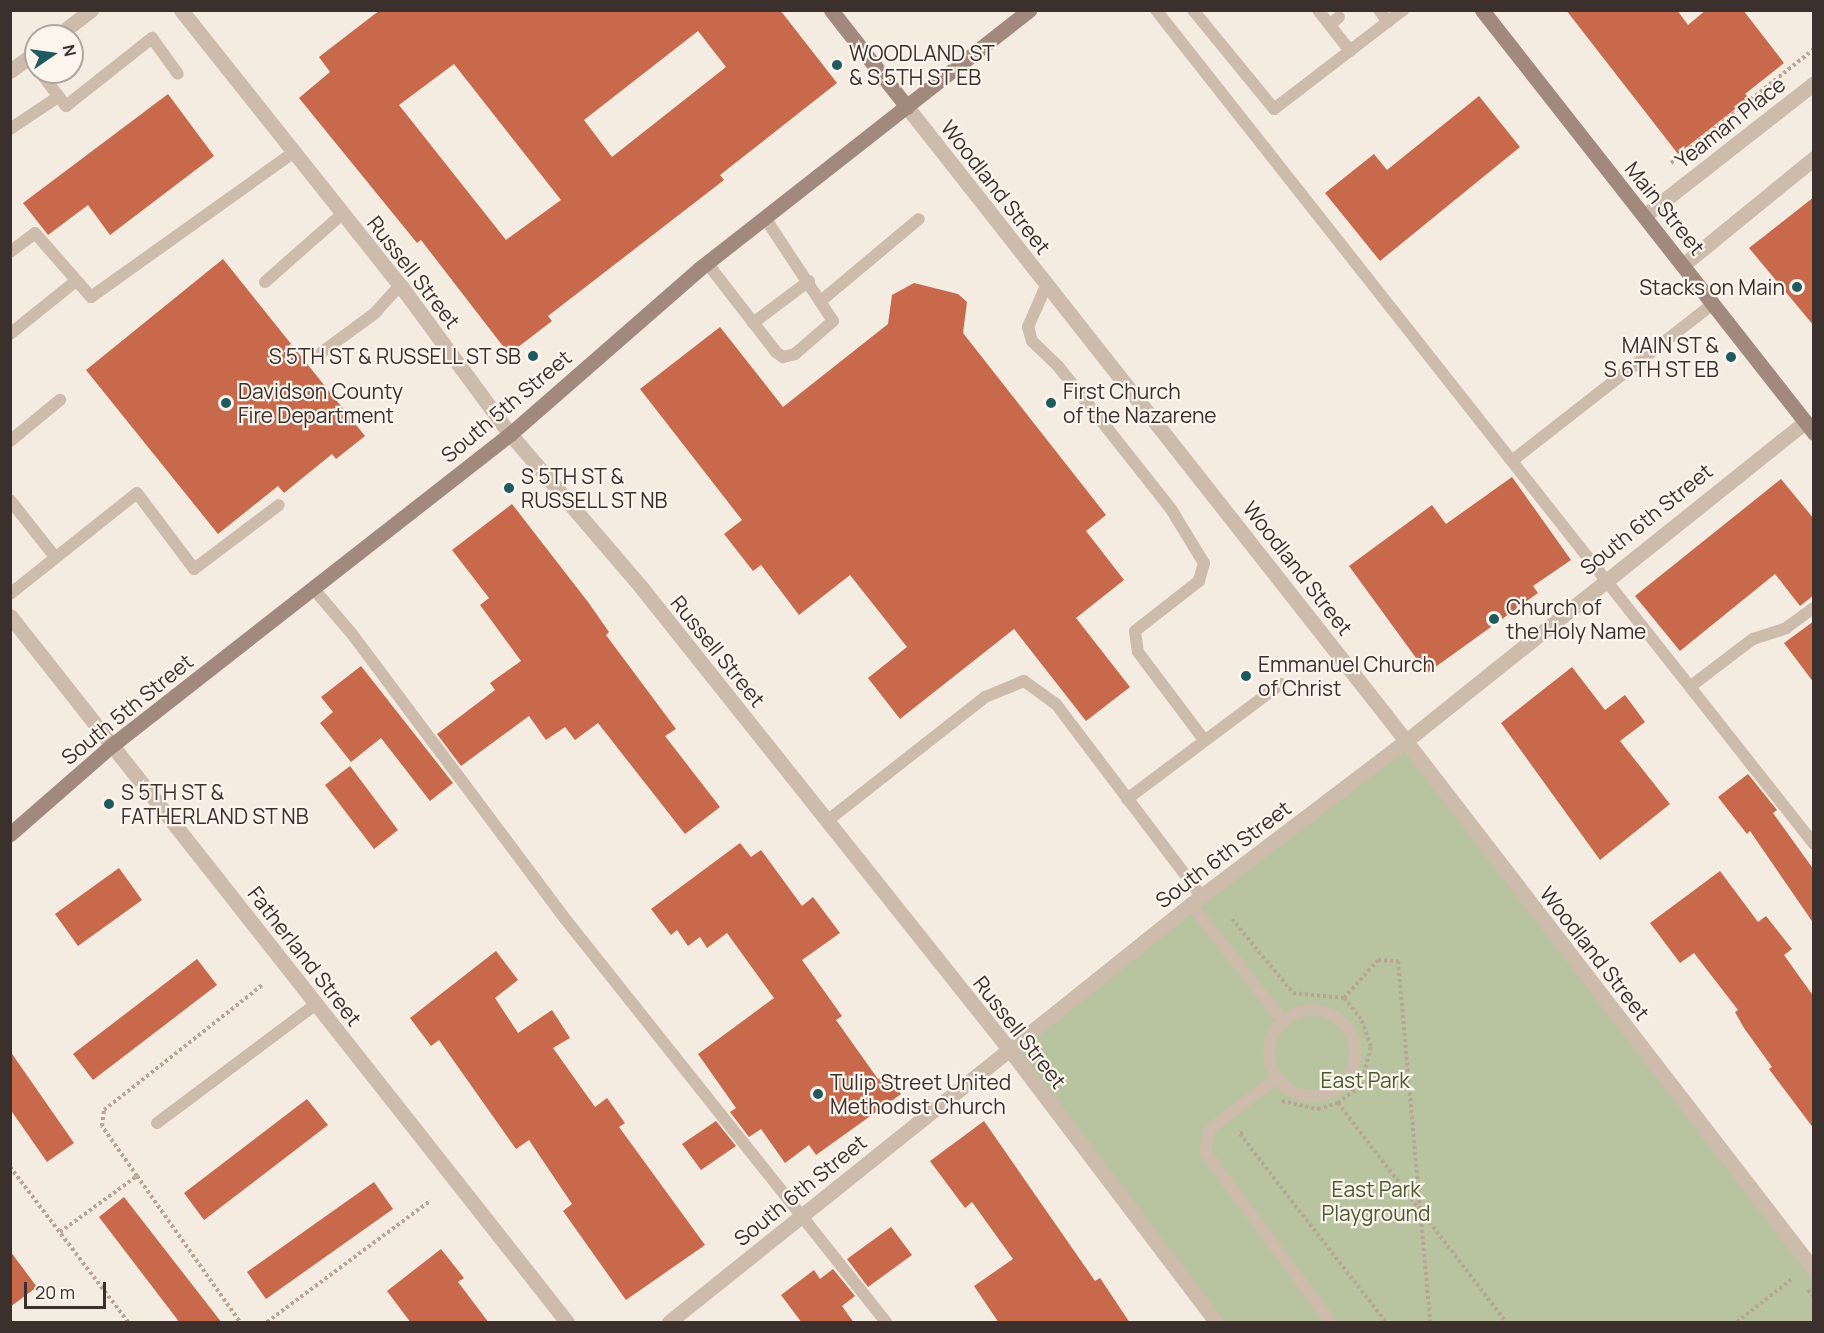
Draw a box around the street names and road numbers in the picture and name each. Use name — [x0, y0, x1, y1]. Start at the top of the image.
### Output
street label: Yeaman Place — [1670, 71, 1790, 173]
street label: Woodland Street — [936, 115, 1056, 259]
street label: Main Street — [1620, 156, 1710, 260]
street label: Russell Street — [362, 211, 466, 333]
street label: South 5th Street — [436, 344, 576, 468]
street label: South 6th Street — [1575, 458, 1717, 580]
street label: Woodland Street — [1238, 496, 1358, 640]
street label: Russell Street — [666, 590, 770, 712]
street label: South 5th Street — [56, 648, 198, 770]
street label: South 6th Street — [1150, 795, 1296, 913]
street label: Fatherland Street — [243, 881, 367, 1031]
street label: Woodland Street — [1535, 881, 1655, 1025]
street label: Russell Street — [968, 971, 1072, 1093]
street label: South 6th Street — [729, 1129, 871, 1251]

